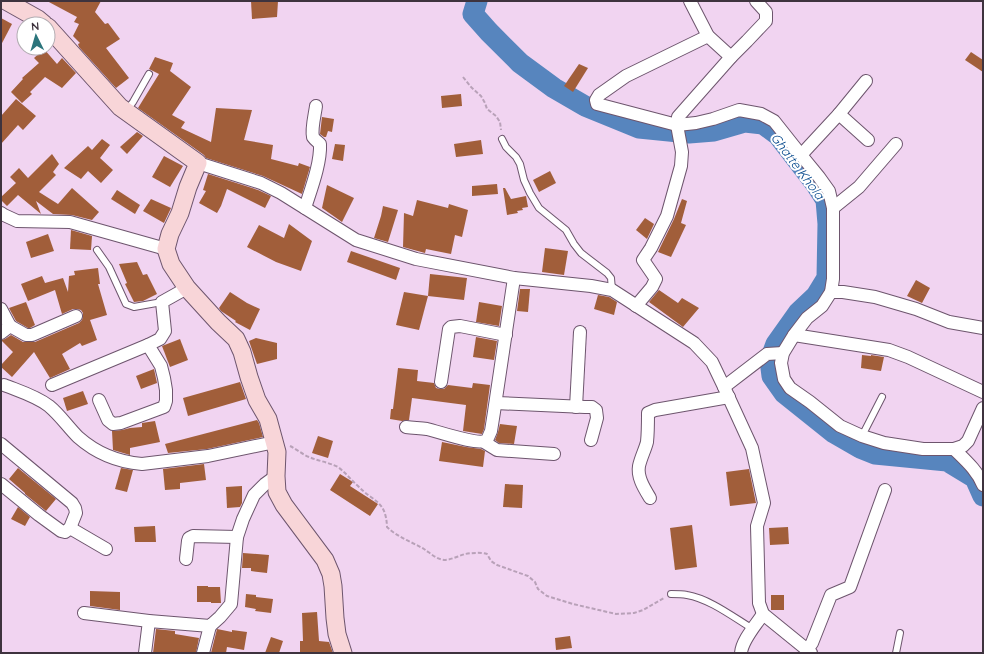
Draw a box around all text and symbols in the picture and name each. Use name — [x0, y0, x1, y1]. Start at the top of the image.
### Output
north arrow — [16, 16, 56, 56]
text: N — [30, 19, 40, 33]
water label: Ghatte Khola — [768, 130, 829, 203]

